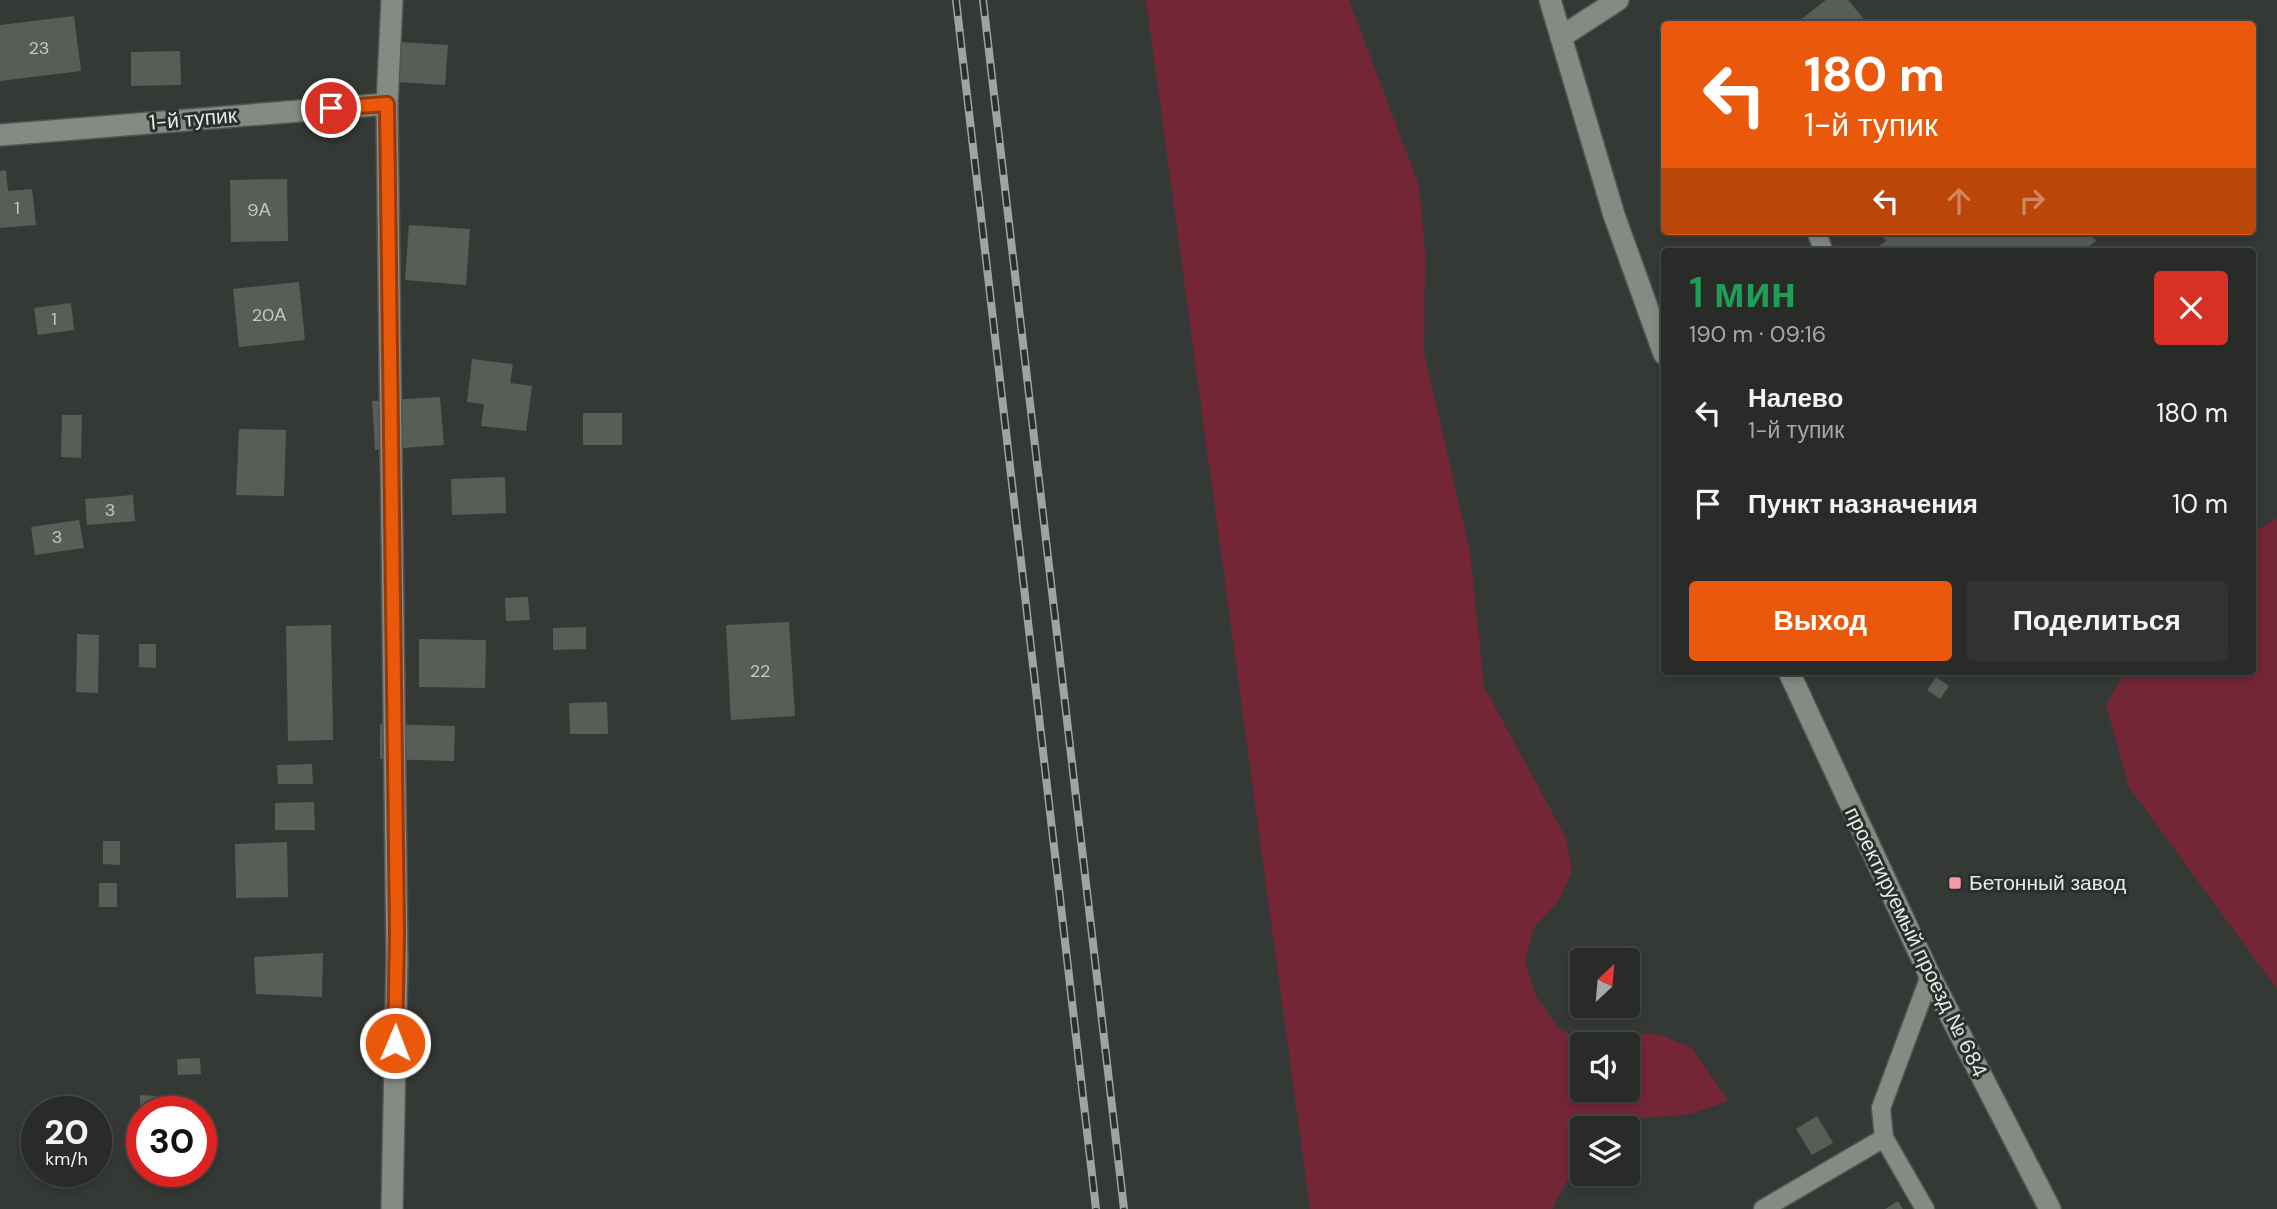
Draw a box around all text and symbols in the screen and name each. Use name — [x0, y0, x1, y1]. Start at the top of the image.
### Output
house number: 23 — [28, 36, 50, 60]
text: 180 m — [1804, 42, 1945, 106]
icon: left — [1689, 49, 1780, 140]
pin — [301, 78, 361, 138]
icon: arrive — [312, 89, 350, 127]
street label: 1-й тупик — [148, 101, 239, 137]
text: 1-й тупик — [1804, 104, 1938, 146]
icon: left — [1867, 182, 1905, 220]
icon: ahead — [1940, 182, 1978, 220]
icon: right — [2013, 182, 2051, 220]
house number: 1 — [14, 196, 20, 220]
house number: 9А — [247, 198, 271, 222]
text: 1 мин — [1689, 265, 1796, 320]
button: close — [2154, 271, 2228, 345]
house number: 20А — [252, 303, 286, 327]
house number: 1 — [51, 307, 57, 331]
text: 190 m · 09:16 — [1689, 319, 1826, 349]
text: Налево — [1748, 381, 1843, 415]
icon: left — [1689, 394, 1727, 432]
text: 180 m — [2156, 396, 2228, 430]
text: 1-й тупик — [1748, 415, 1844, 445]
icon: arrive — [1689, 485, 1727, 523]
text: Пункт назначения — [1748, 487, 1978, 521]
text: 10 m — [2172, 487, 2228, 521]
house number: 3 — [105, 498, 115, 522]
house number: 3 — [52, 525, 62, 549]
button: Выход — [1689, 581, 1952, 661]
button: Поделиться — [1966, 581, 2228, 661]
house number: 22 — [750, 659, 770, 683]
street label: проектируемый проезд № 684 — [1838, 802, 1994, 1082]
place label: Бетонный завод — [1969, 869, 2126, 897]
marker: Бетонный завод — [1947, 875, 1963, 891]
north arrow — [1570, 948, 1640, 1018]
map controls — [1570, 948, 1640, 1186]
position arrow — [358, 1006, 432, 1080]
button: sound — [1570, 1032, 1640, 1102]
speed limit sign: 30 — [126, 1096, 217, 1187]
text: 20 — [44, 1109, 89, 1155]
button: layers — [1570, 1116, 1640, 1186]
text: km/h — [45, 1147, 88, 1171]

